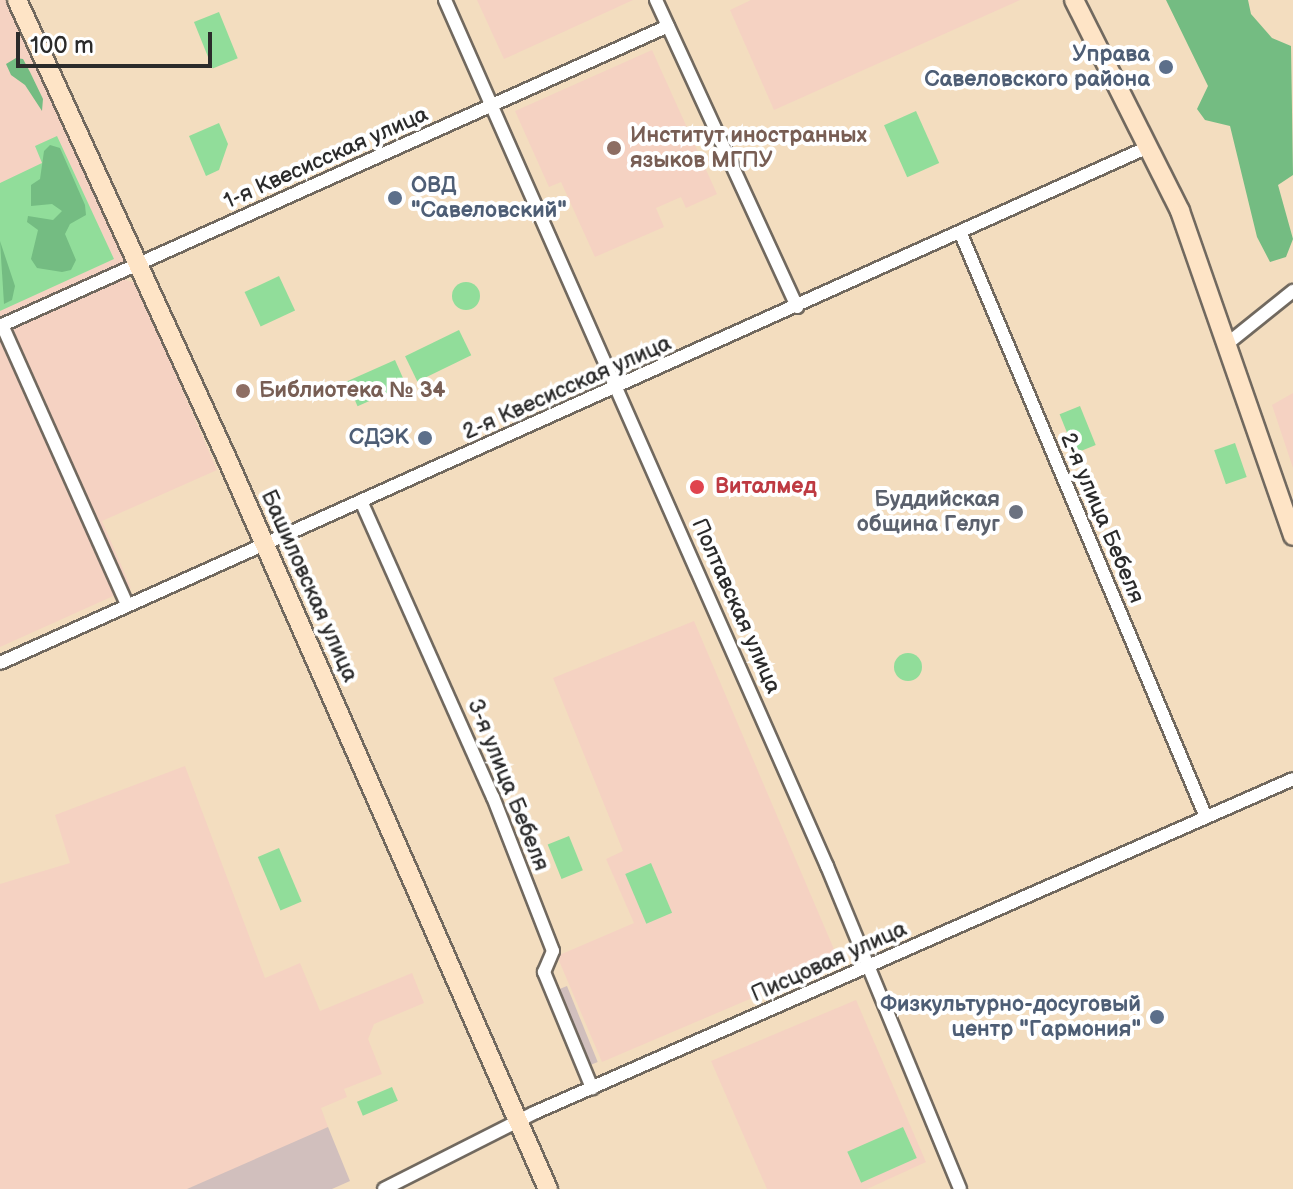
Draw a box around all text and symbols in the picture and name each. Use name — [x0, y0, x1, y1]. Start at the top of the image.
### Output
scale bar — [20, 16, 216, 66]
text: 100 m — [30, 31, 94, 60]
place label: Управа Савеловского района — [924, 41, 1150, 92]
marker: Управа Савеловского района — [1157, 58, 1175, 76]
street label: 1-я Квесисская улица — [220, 101, 432, 215]
place label: Институт иностранных языков МГПУ — [630, 122, 867, 174]
marker: Институт иностранных языков МГПУ — [605, 139, 623, 157]
place label: ОВД "Савеловский" — [411, 172, 567, 224]
marker: ОВД "Савеловский" — [386, 189, 404, 207]
street label: 2-я Квесисская улица — [459, 330, 675, 446]
place label: Библиотека № 34 — [259, 378, 446, 404]
marker: Библиотека № 34 — [234, 382, 252, 400]
place label: СДЭК — [349, 425, 409, 451]
marker: СДЭК — [416, 429, 434, 447]
street label: 2-я улица Бебеля — [1054, 429, 1150, 607]
place label: Виталмед — [715, 474, 817, 500]
marker: Виталмед — [686, 476, 708, 498]
street label: Башиловская улица — [255, 486, 363, 686]
place label: Буддийская община Гелуг — [857, 486, 1000, 538]
marker: Буддийская община Гелуг — [1007, 503, 1025, 521]
street label: Полтавская улица — [686, 514, 786, 698]
street label: 3-я улица Бебеля — [461, 695, 555, 875]
street label: Писцовая улица — [747, 916, 911, 1008]
place label: Физкультурно-досуговый центр "Гармония" — [880, 991, 1141, 1042]
marker: Физкультурно-досуговый центр "Гармония" — [1148, 1008, 1166, 1026]

